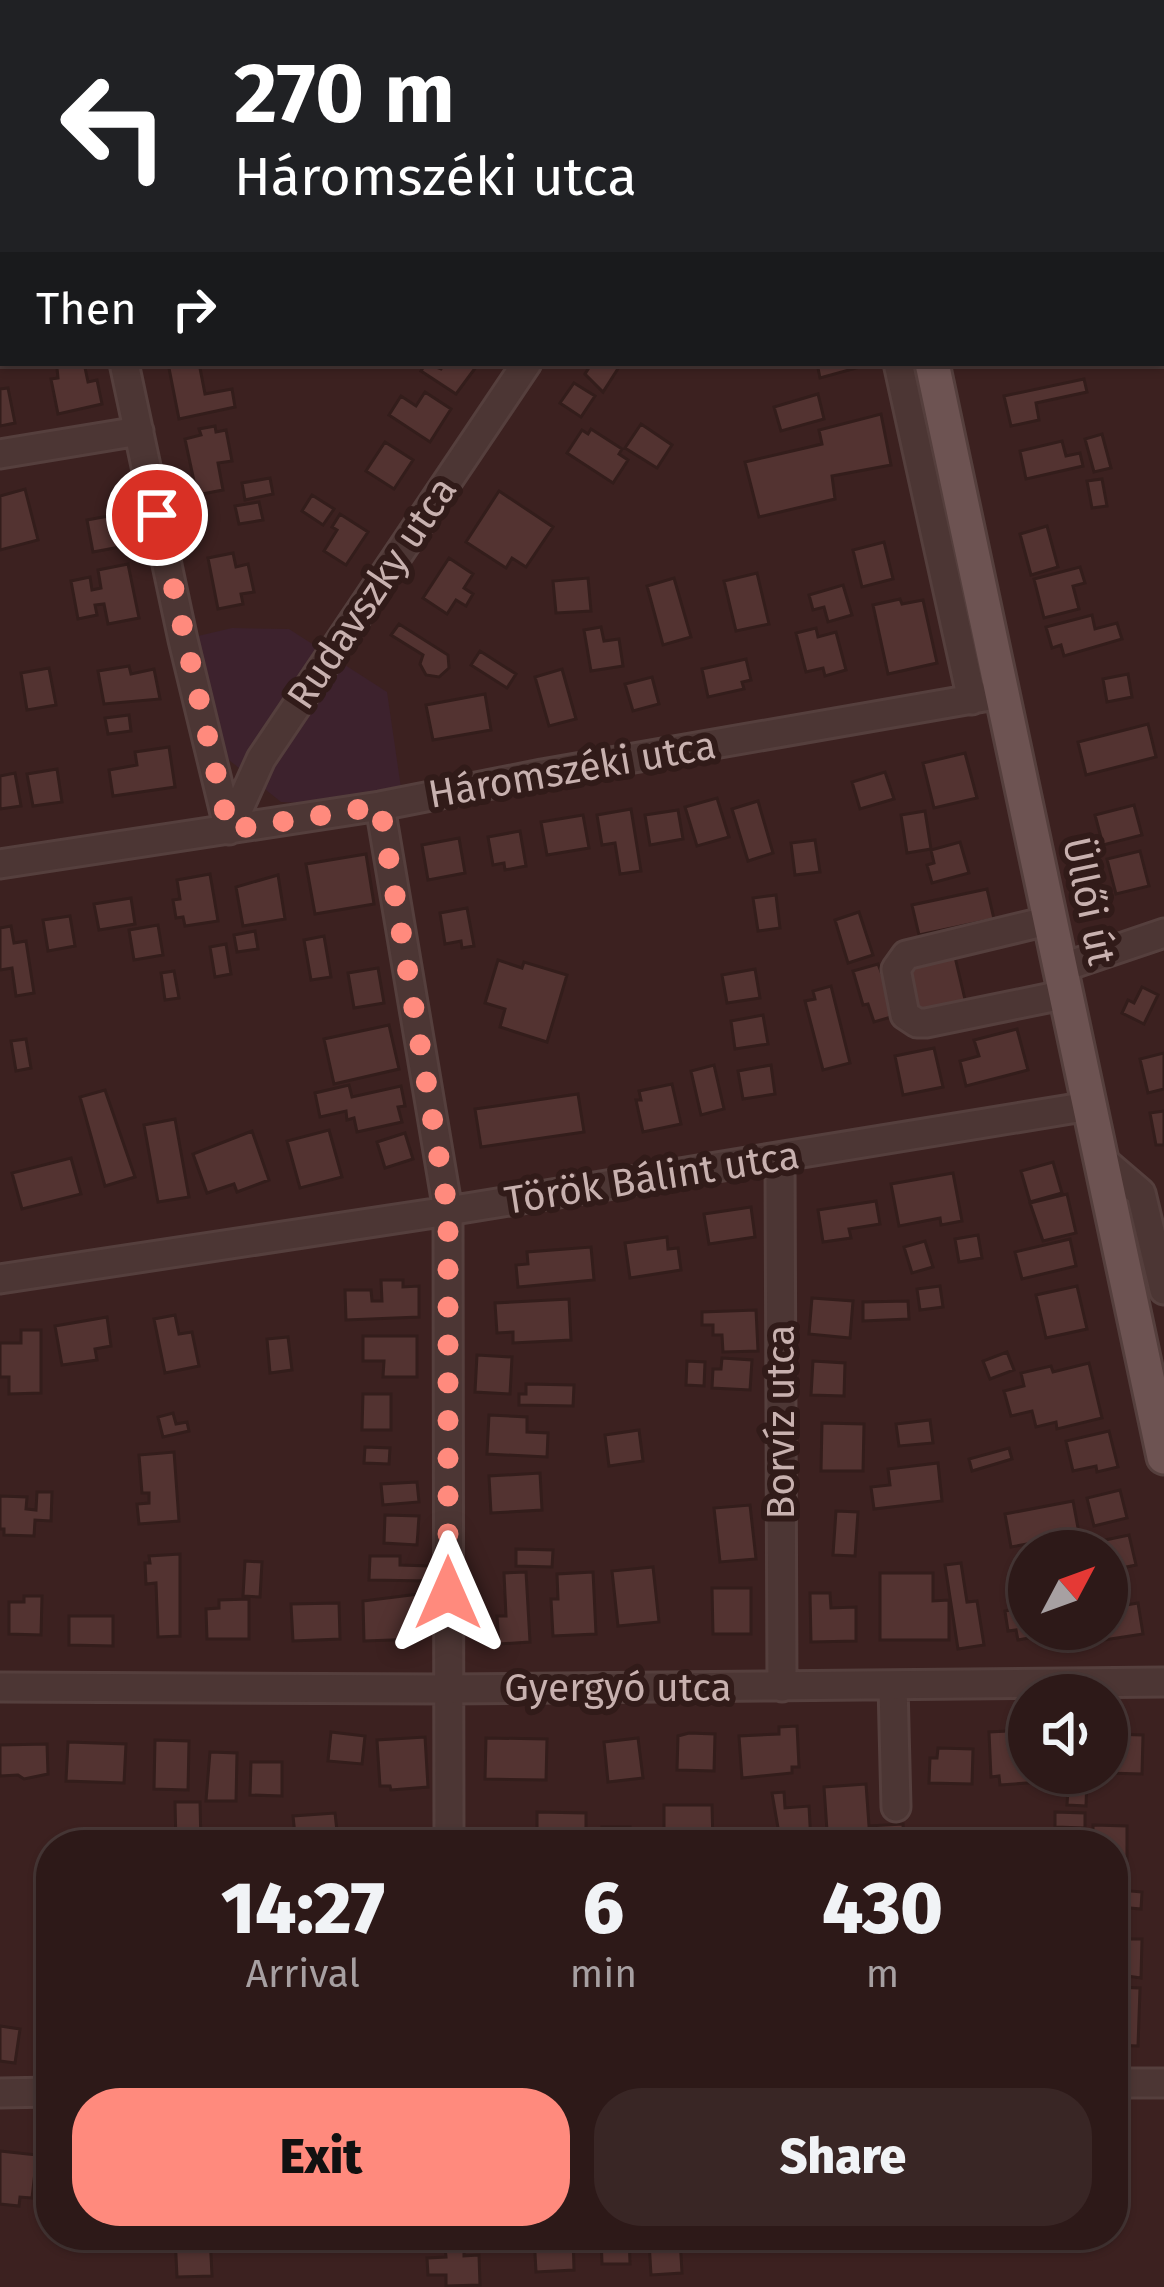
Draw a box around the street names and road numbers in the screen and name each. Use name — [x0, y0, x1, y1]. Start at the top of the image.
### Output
street label: Rudavszky utca — [278, 468, 466, 718]
street label: Háromszéki utca — [425, 722, 719, 818]
street label: Üllői út — [1053, 833, 1125, 970]
street label: Török Bálint utca — [501, 1132, 803, 1224]
street label: Borvíz utca — [758, 1325, 804, 1519]
street label: Gyergyó utca — [504, 1665, 732, 1711]

